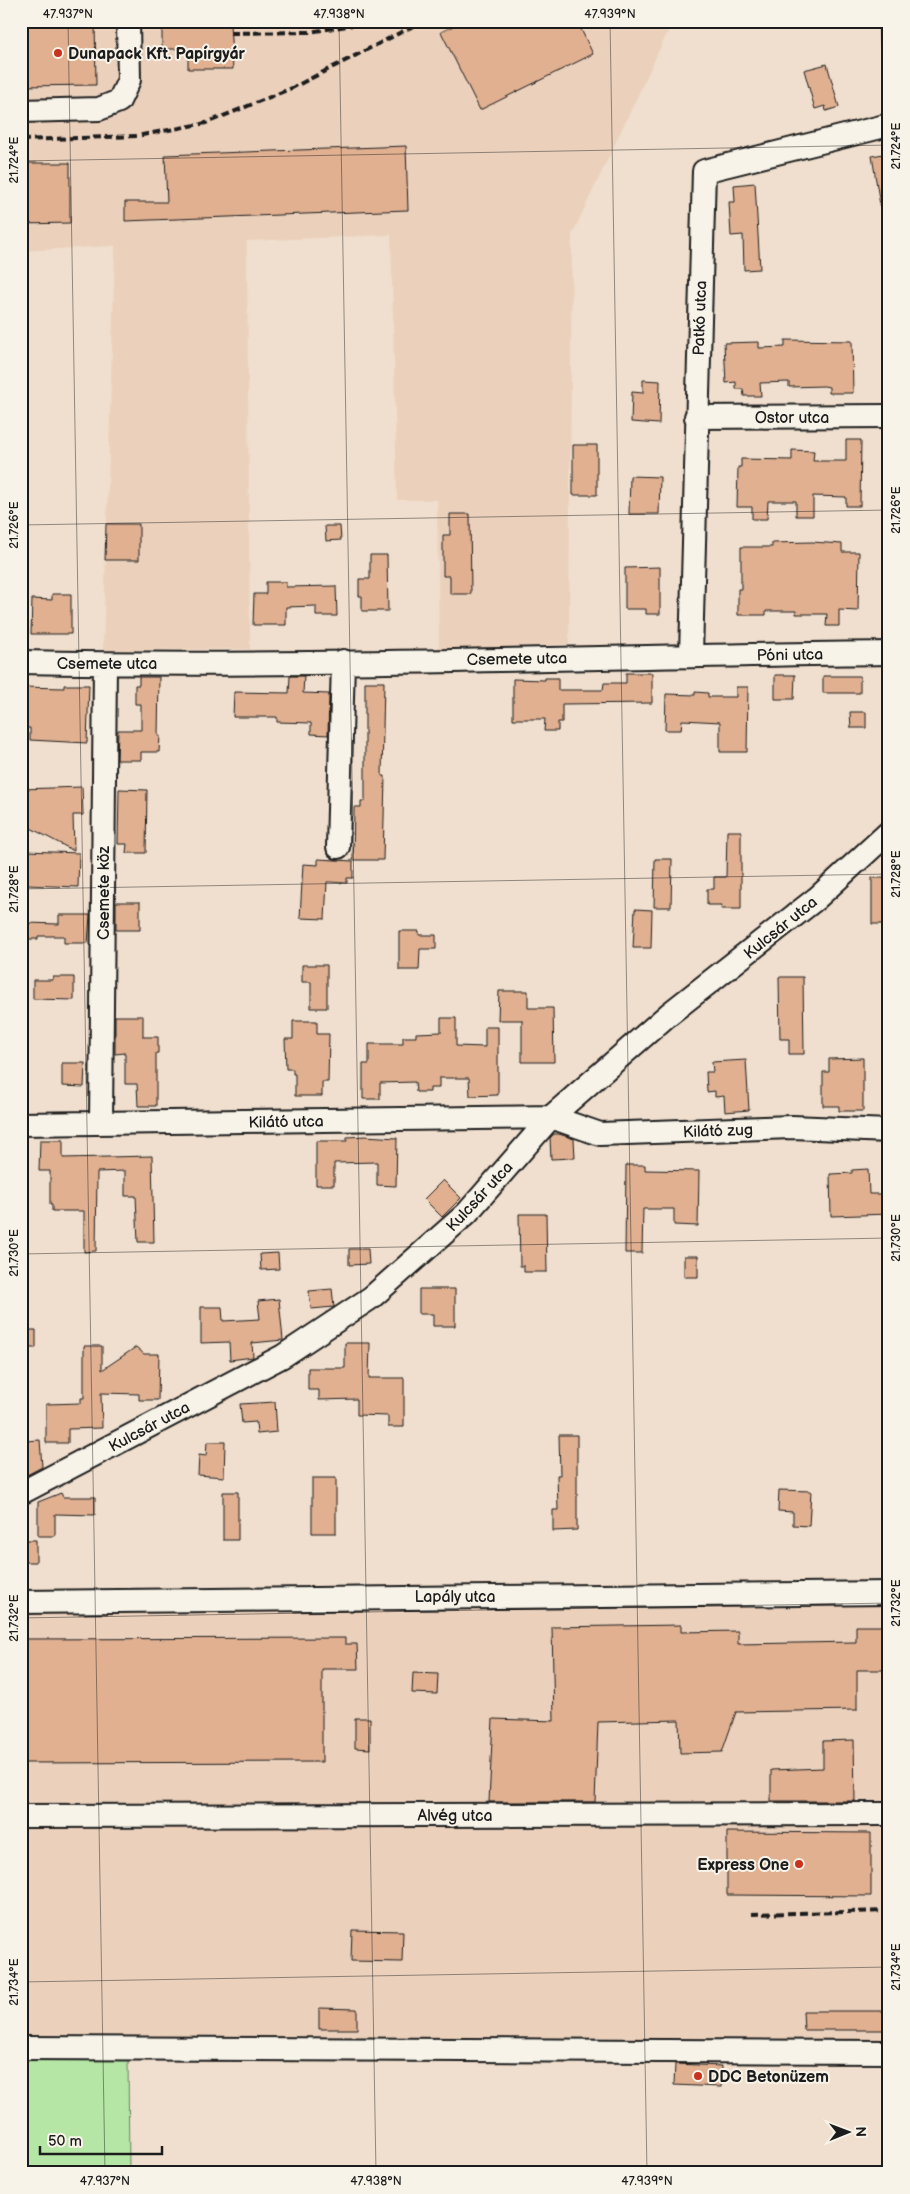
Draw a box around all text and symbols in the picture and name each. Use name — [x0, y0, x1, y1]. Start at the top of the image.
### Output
text: 47.937°N — [43, 7, 93, 22]
text: 47.938°N — [313, 7, 365, 22]
text: 47.939°N — [584, 7, 636, 22]
place label: Dunapack Kft. Papírgyár — [68, 45, 246, 64]
marker: Dunapack Kft. Papírgyár — [52, 47, 64, 59]
text: 21.724°E — [889, 122, 904, 169]
text: 21.724°E — [7, 136, 22, 183]
street label: Patkó utca — [690, 280, 711, 356]
street label: Ostor utca — [755, 409, 829, 428]
text: 21.726°E — [889, 486, 904, 534]
text: 21.726°E — [7, 501, 22, 549]
street label: Póni utca — [757, 645, 823, 666]
street label: Csemete utca — [467, 649, 568, 670]
street label: Csemete utca — [57, 655, 157, 674]
street label: Csemete köz — [95, 846, 114, 940]
text: 21.728°E — [889, 850, 904, 898]
text: 21.728°E — [7, 865, 22, 913]
street label: Kulcsár utca — [740, 893, 821, 964]
street label: Kilátó utca — [248, 1112, 324, 1133]
street label: Kilátó zug — [683, 1121, 753, 1142]
street label: Kulcsár utca — [443, 1158, 517, 1236]
text: 21.730°E — [889, 1214, 904, 1262]
text: 21.730°E — [7, 1229, 22, 1277]
street label: Kulcsár utca — [106, 1398, 193, 1457]
text: 21.732°E — [889, 1579, 904, 1627]
street label: Lapály utca — [414, 1588, 496, 1607]
text: 21.732°E — [7, 1594, 22, 1642]
street label: Alvég utca — [418, 1807, 492, 1826]
place label: Express One — [697, 1856, 789, 1875]
marker: Express One — [793, 1858, 805, 1870]
text: 21.734°E — [889, 1943, 904, 1991]
text: 21.734°E — [7, 1958, 22, 2006]
place label: DDC Betonüzem — [708, 2068, 829, 2087]
marker: DDC Betonüzem — [692, 2070, 704, 2082]
north arrow — [822, 2106, 872, 2156]
scale bar — [40, 2124, 162, 2156]
text: N — [852, 2126, 869, 2137]
text: 50 m — [48, 2132, 82, 2151]
text: 47.937°N — [80, 2174, 130, 2189]
text: 47.938°N — [350, 2174, 402, 2189]
text: 47.939°N — [621, 2174, 673, 2189]

